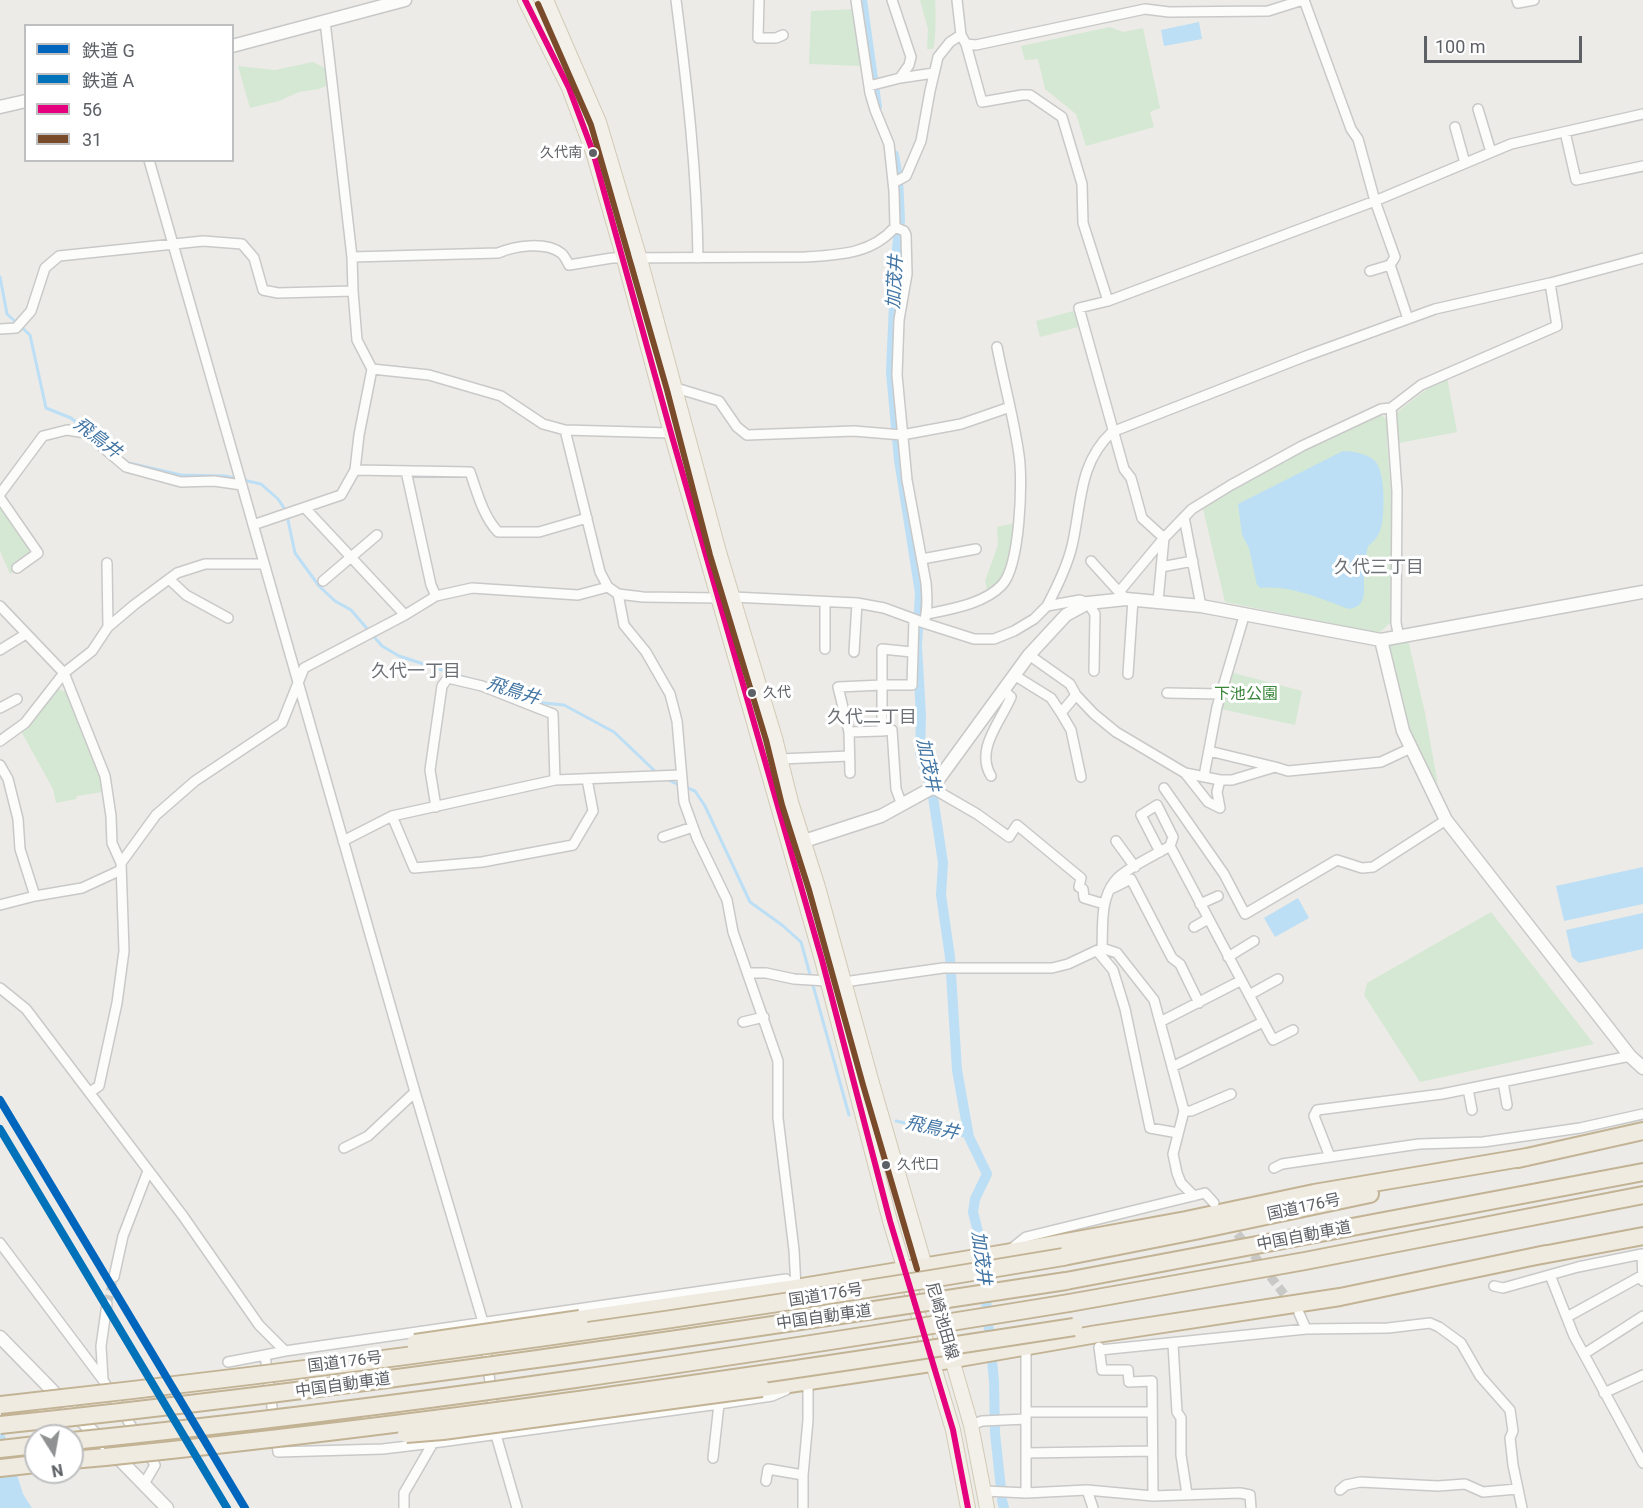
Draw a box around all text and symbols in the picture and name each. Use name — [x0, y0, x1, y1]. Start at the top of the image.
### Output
legend — [24, 24, 234, 162]
scale bar — [1427, 24, 1584, 62]
text: 100 m — [1435, 36, 1486, 57]
text: 鉄道 G — [82, 40, 135, 61]
text: 鉄道 A — [82, 70, 134, 91]
text: 56 — [82, 99, 102, 120]
text: 31 — [82, 129, 102, 150]
place label: 久代南 — [540, 145, 582, 161]
marker: 久代南 — [587, 147, 599, 159]
water label: 加茂井 — [884, 254, 908, 310]
water label: 飛鳥井 — [69, 414, 125, 464]
district label: 久代三丁目 — [1334, 557, 1424, 579]
district label: 久代一丁目 — [371, 661, 461, 683]
water label: 飛鳥井 — [484, 673, 542, 711]
place label: 久代 — [763, 685, 791, 701]
park label: 下池公園 — [1214, 685, 1278, 705]
marker: 久代 — [746, 687, 758, 699]
district label: 久代二丁目 — [827, 707, 917, 729]
water label: 加茂井 — [911, 736, 943, 794]
water label: 飛鳥井 — [903, 1113, 961, 1145]
place label: 久代口 — [897, 1157, 939, 1173]
marker: 久代口 — [880, 1159, 892, 1171]
street label: 国道176号 — [1265, 1191, 1343, 1225]
street label: 中国自動車道 — [1255, 1218, 1353, 1256]
water label: 加茂井 — [966, 1230, 994, 1286]
street label: 尼崎池田線 — [921, 1280, 961, 1362]
street label: 国道176号 — [787, 1281, 865, 1311]
street label: 中国自動車道 — [775, 1302, 873, 1334]
street label: 国道176号 — [307, 1349, 383, 1377]
street label: 中国自動車道 — [294, 1370, 392, 1402]
north arrow — [24, 1424, 84, 1484]
text: N — [50, 1460, 65, 1481]

